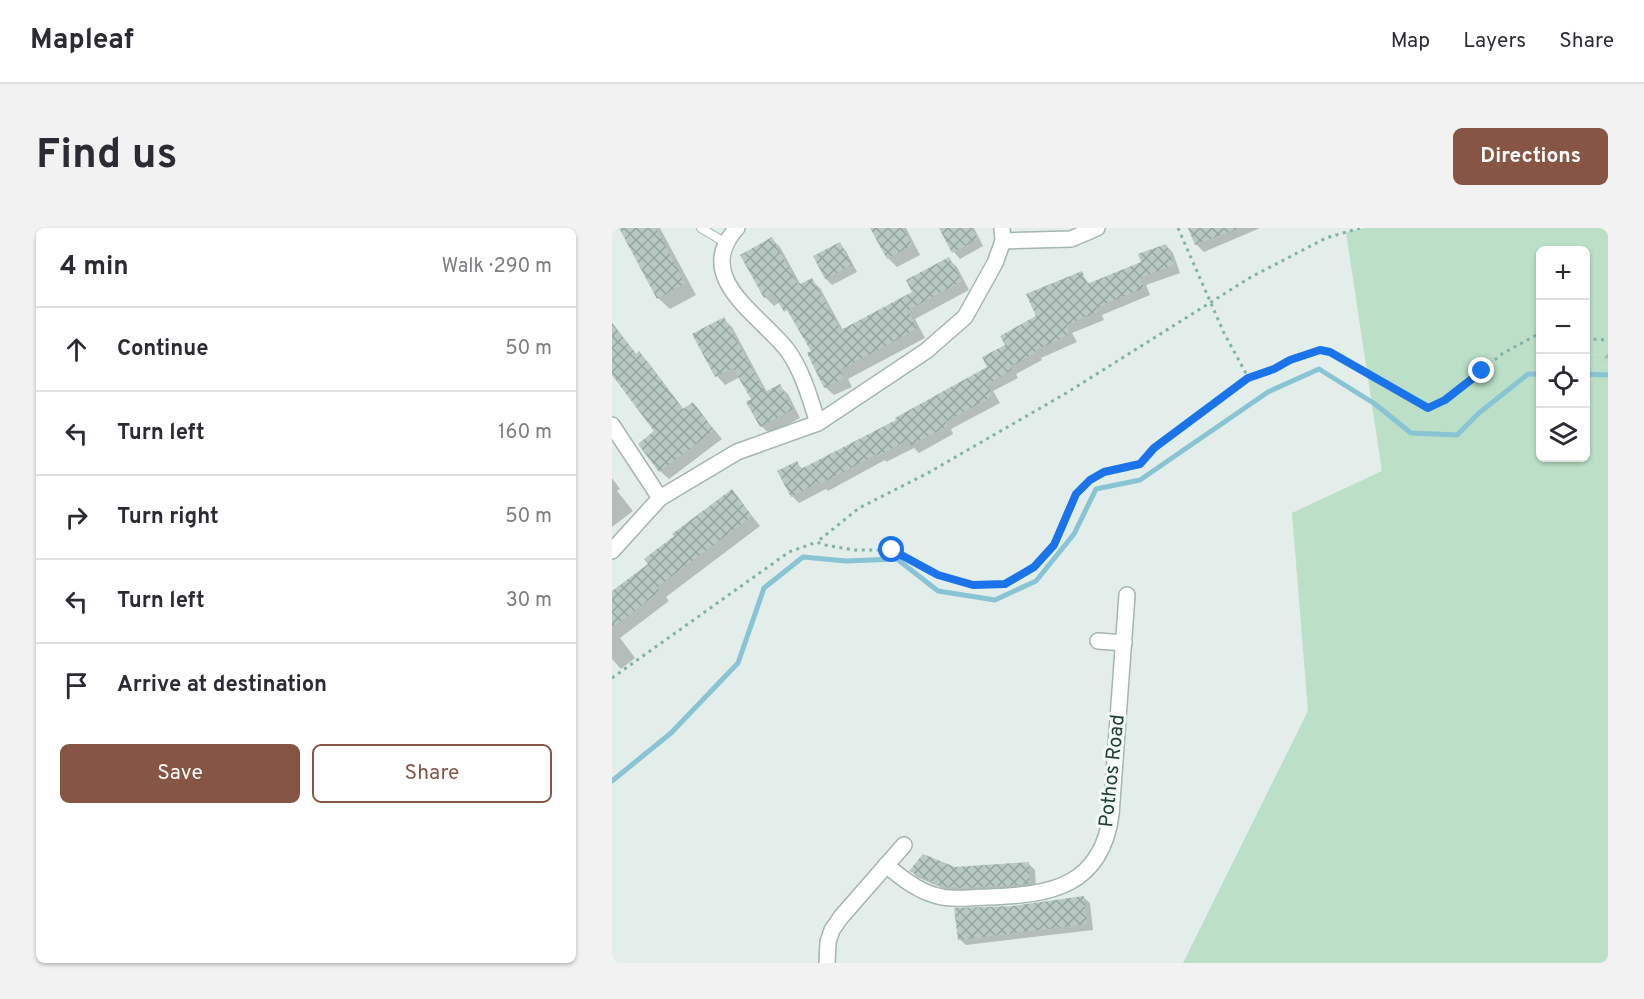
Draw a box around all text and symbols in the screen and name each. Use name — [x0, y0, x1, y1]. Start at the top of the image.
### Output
text: Mapleaf — [30, 23, 134, 59]
text: Map — [1391, 28, 1430, 55]
text: Layers — [1463, 28, 1526, 55]
text: Share — [1559, 28, 1614, 55]
button: Directions — [1453, 128, 1608, 185]
text: Find us — [36, 130, 177, 183]
map controls — [1536, 246, 1590, 462]
button: + — [1536, 246, 1590, 300]
text: 4 min — [60, 251, 129, 284]
text: Walk · 290 m — [441, 254, 552, 280]
button: − — [1536, 300, 1590, 354]
icon: ahead — [60, 333, 93, 366]
text: Continue — [117, 336, 208, 363]
text: 50 m — [505, 336, 552, 362]
button: locate — [1536, 354, 1590, 408]
route end — [1468, 357, 1494, 383]
button: layers — [1536, 408, 1590, 462]
icon: left — [60, 417, 93, 450]
text: Turn left — [117, 420, 205, 447]
text: 160 m — [498, 420, 552, 446]
icon: right — [60, 501, 93, 534]
text: Turn right — [117, 504, 219, 531]
text: 50 m — [505, 504, 552, 530]
route start — [878, 536, 904, 562]
icon: left — [60, 585, 93, 618]
text: Turn left — [117, 588, 205, 615]
text: 30 m — [506, 588, 552, 614]
icon: arrive — [60, 669, 93, 702]
text: Arrive at destination — [117, 672, 327, 699]
street label: Pothos Road — [1094, 713, 1132, 829]
button: Save — [60, 744, 300, 803]
button: Share — [312, 744, 552, 803]

